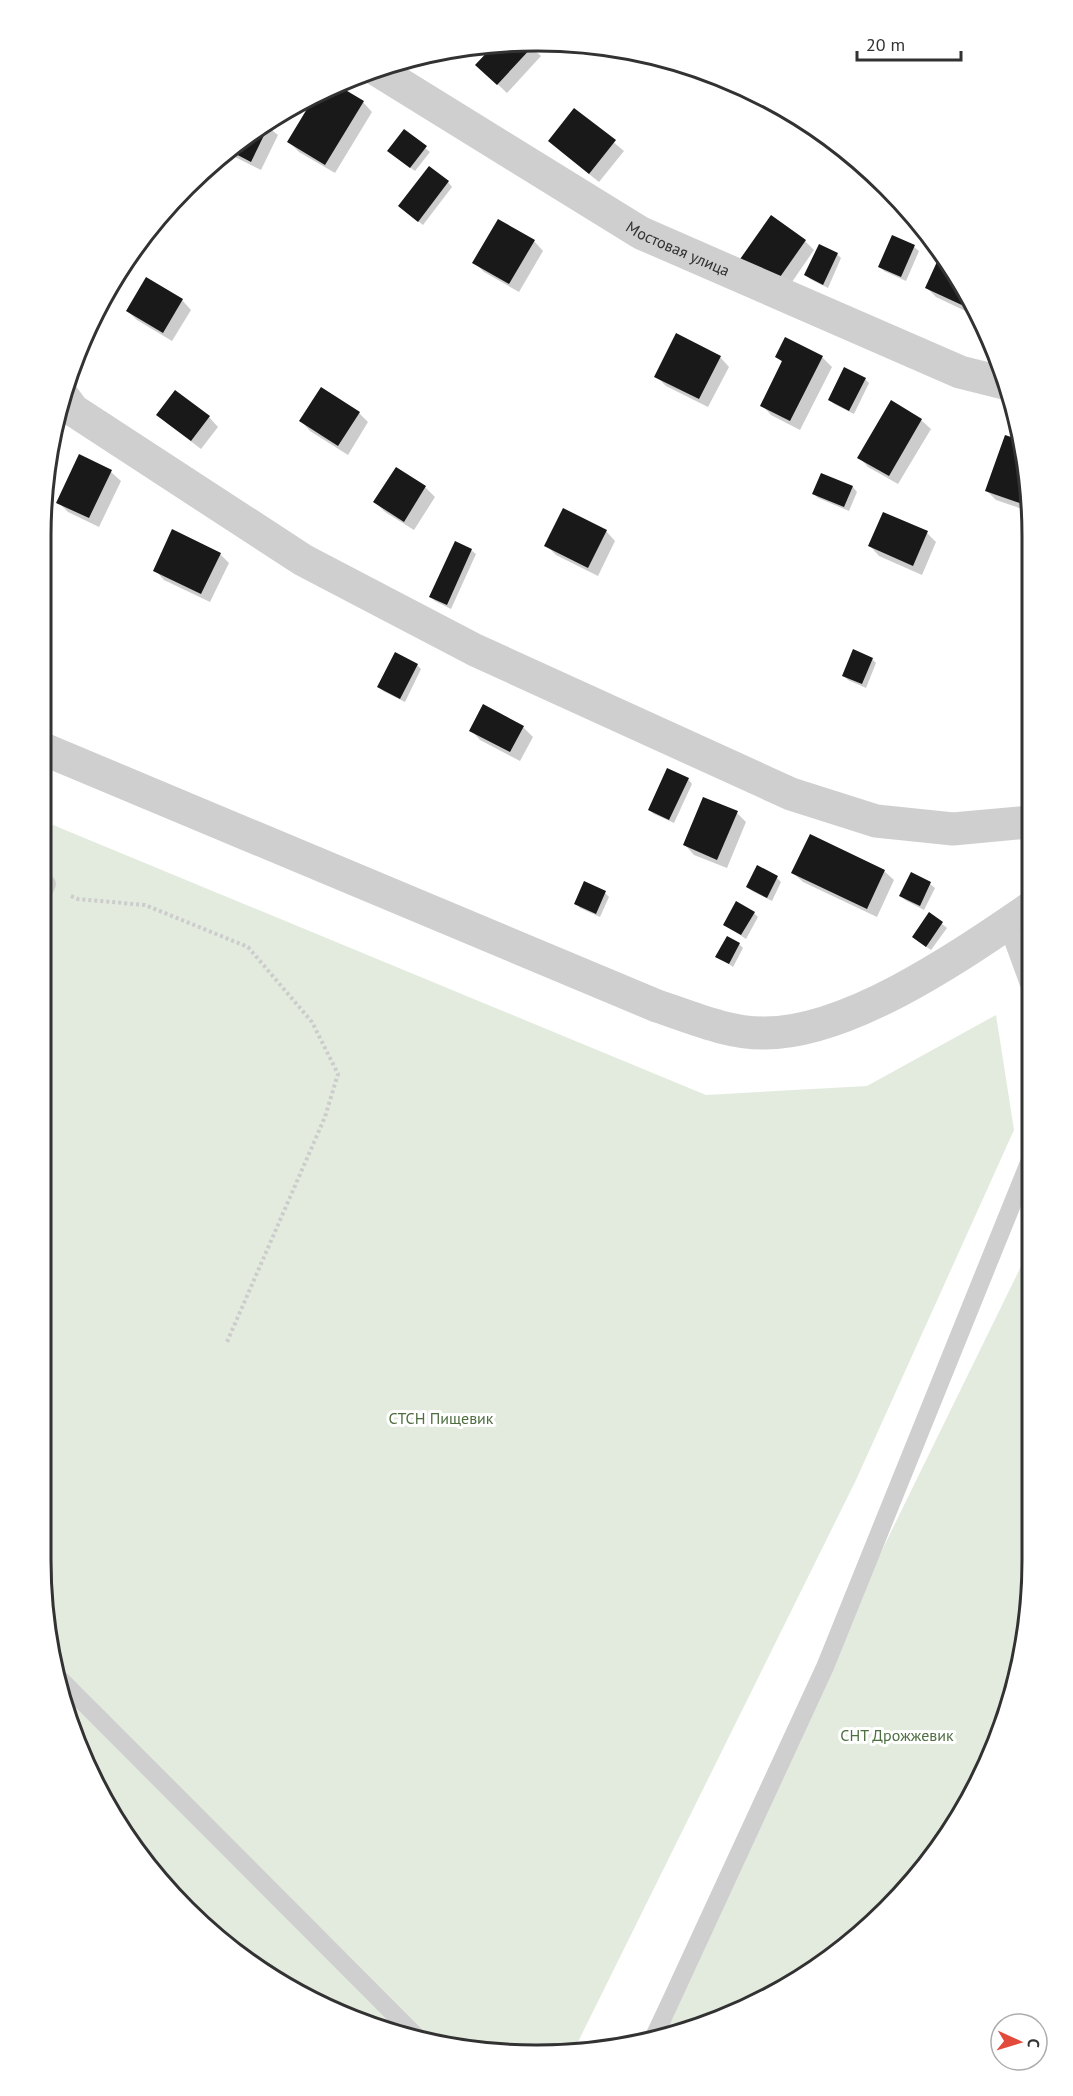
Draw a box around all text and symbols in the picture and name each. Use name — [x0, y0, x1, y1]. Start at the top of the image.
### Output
scale bar — [857, 24, 960, 62]
text: 20 m — [866, 33, 905, 56]
street label: Мостовая улица — [622, 216, 733, 280]
park label: СТСН Пищевик — [388, 1408, 494, 1428]
park label: СНТ Дрожжевик — [840, 1725, 954, 1745]
north arrow — [989, 2012, 1049, 2072]
text: С — [1024, 2038, 1044, 2048]

